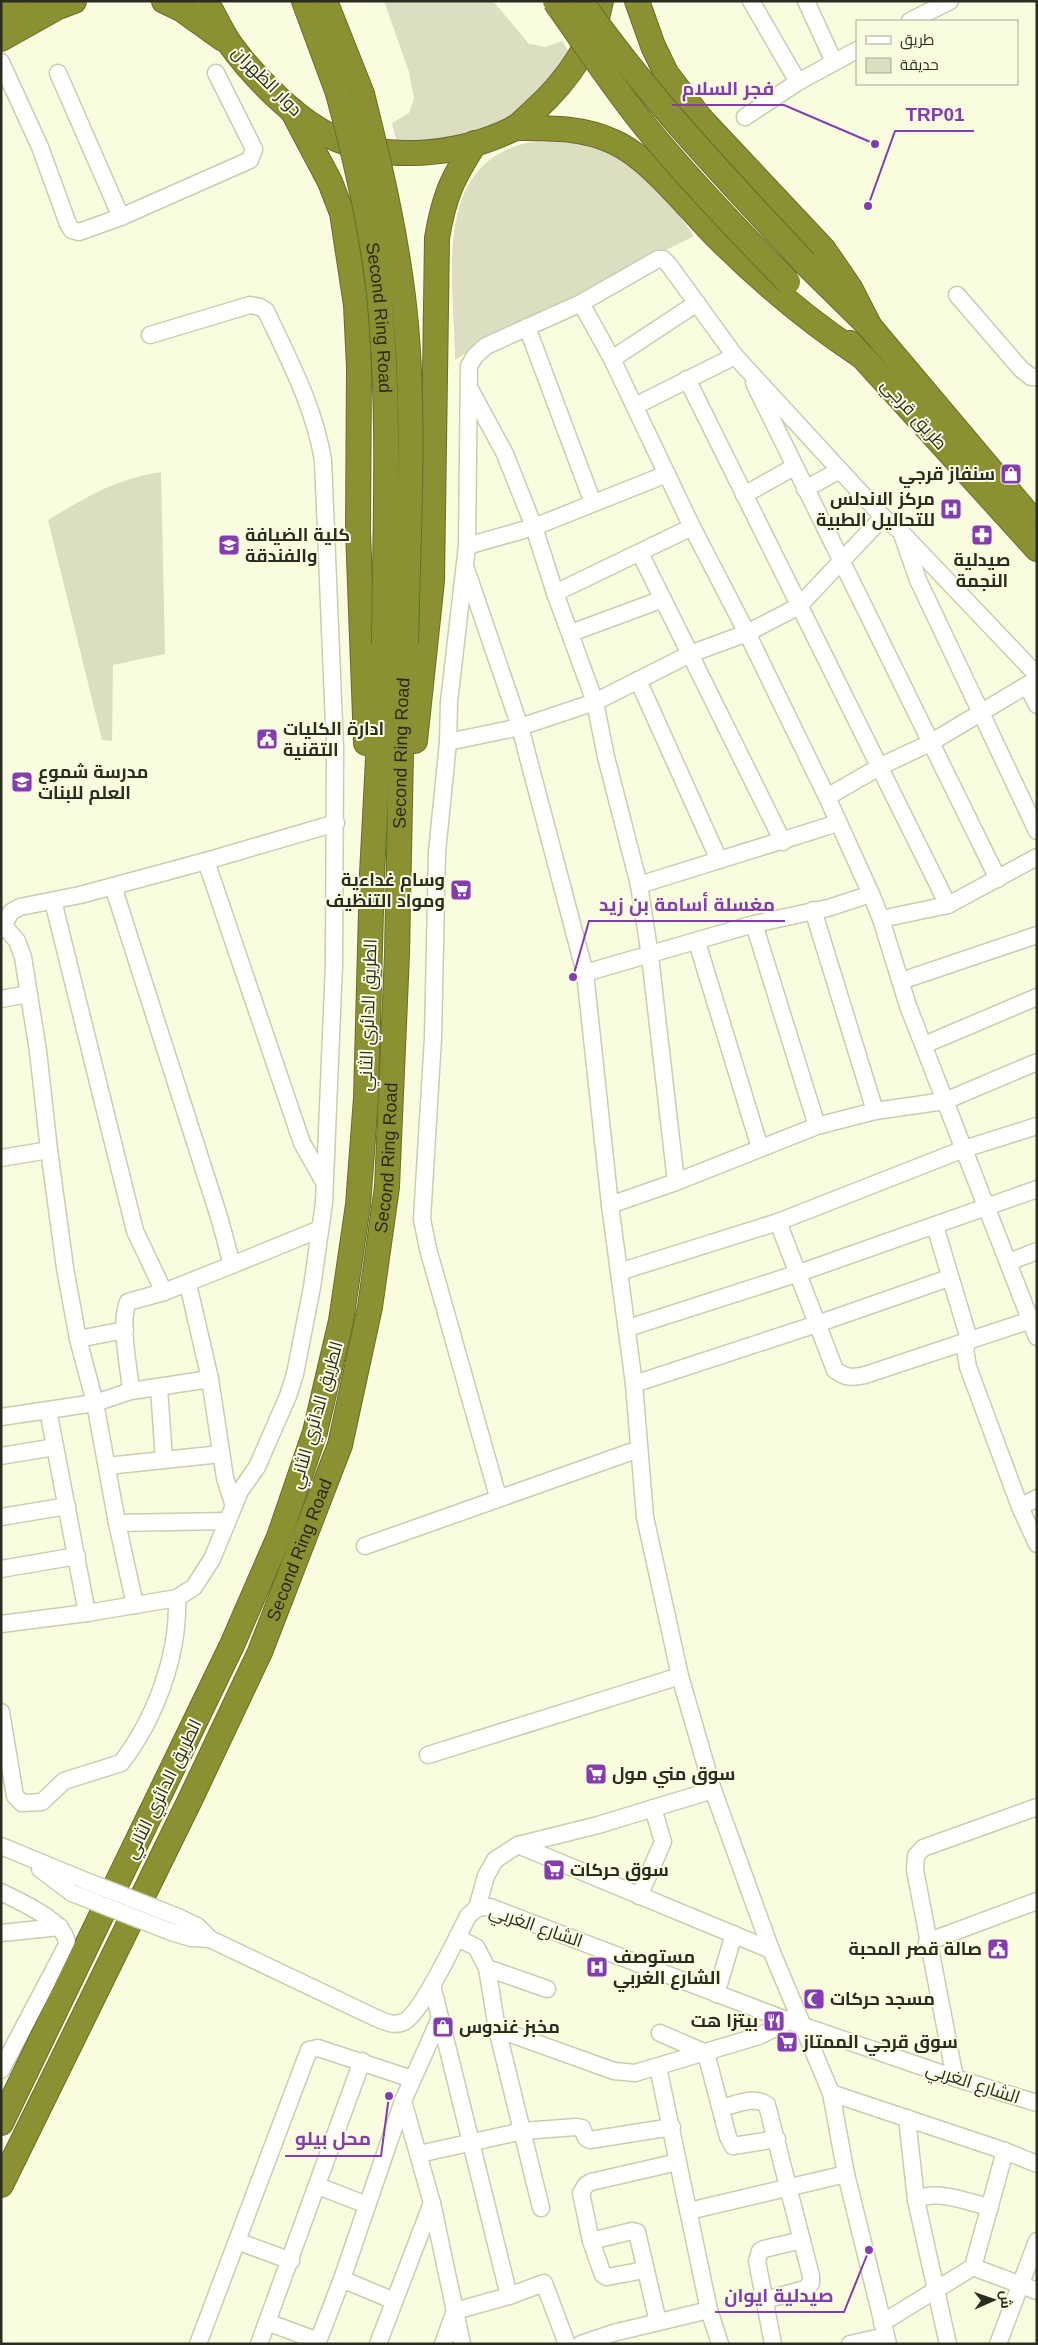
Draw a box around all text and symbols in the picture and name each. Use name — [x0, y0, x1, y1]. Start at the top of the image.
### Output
legend — [856, 20, 1018, 85]
text: طريق — [900, 31, 934, 50]
street label: دوار الظهران — [227, 42, 306, 121]
text: حديقة — [900, 56, 939, 73]
callout: فجر السلام — [672, 71, 784, 105]
text: فجر السلام — [682, 78, 774, 102]
callout: TRP01 — [895, 97, 974, 131]
text: TRP01 — [905, 104, 965, 125]
street label: Second Ring Road — [362, 241, 395, 393]
street label: طريق قرجي — [874, 374, 951, 456]
shop icon: سنفاز قرجي — [999, 462, 1023, 486]
place label: سنفاز قرجي — [899, 464, 995, 489]
place label: مركز الاندلس للتحاليل الطبية — [816, 489, 935, 531]
hospital icon: مركز الاندلس للتحاليل الطبية — [939, 497, 963, 521]
pharmacy icon: صيدلية النجمة — [970, 523, 994, 547]
place label: كلية الضيافة والفندقة — [245, 525, 350, 567]
school or university icon: كلية الضيافة والفندقة — [217, 533, 241, 557]
place label: صيدلية النجمة — [953, 550, 1011, 591]
street label: Second Ring Road — [389, 677, 414, 829]
place label: ادارة الكليات التقنية — [283, 719, 384, 760]
public building icon: ادارة الكليات التقنية — [255, 727, 279, 751]
place label: مدرسة شموع العلم للبنات — [38, 762, 148, 805]
school or university icon: مدرسة شموع العلم للبنات — [10, 770, 34, 794]
place label: وسام غداءية ومواد التنظيف — [326, 870, 445, 912]
supermarket icon: وسام غداءية ومواد التنظيف — [449, 878, 473, 902]
callout: مغسلة أسامة بن زيد — [589, 887, 785, 921]
text: مغسلة أسامة بن زيد — [599, 891, 775, 917]
street label: الطريق الدائري الثاني — [355, 938, 385, 1092]
street label: Second Ring Road — [371, 1082, 401, 1234]
street label: الطريق الدائري الثاني — [285, 1339, 351, 1492]
street label: Second Ring Road — [263, 1476, 336, 1624]
street label: الطريق الدائري الثاني — [121, 1716, 209, 1864]
supermarket icon: سوق مني مول — [584, 1762, 608, 1786]
place label: سوق مني مول — [612, 1764, 735, 1789]
supermarket icon: سوق حركات — [542, 1858, 566, 1882]
place label: سوق حركات — [570, 1860, 669, 1881]
street label: الشارع الغربي — [485, 1901, 585, 1955]
public building icon: صالة قصر المحبة — [986, 1937, 1010, 1961]
place label: صالة قصر المحبة — [849, 1939, 982, 1960]
place label: مستوصف الشارع الغربي — [613, 1947, 721, 1993]
hospital icon: مستوصف الشارع الغربي — [585, 1955, 609, 1979]
mosque icon: مسجد حركات — [802, 1987, 826, 2011]
place label: مسجد حركات — [830, 1989, 935, 2010]
restaurant icon: بيتزا هت — [762, 2009, 786, 2033]
place label: بيتزا هت — [691, 2011, 758, 2032]
shop icon: مخبز غندوس — [431, 2015, 455, 2039]
place label: مخبز غندوس — [459, 2017, 560, 2038]
supermarket icon: سوق قرجي الممتاز — [775, 2030, 799, 2054]
place label: سوق قرجي الممتاز — [802, 2032, 958, 2057]
street label: الشارع الغربي — [922, 2058, 1023, 2111]
callout: محل بيلو — [285, 2122, 381, 2156]
text: محل بيلو — [295, 2128, 371, 2150]
north arrow — [968, 2275, 1018, 2325]
callout: صيدلية ايوان — [715, 2278, 844, 2312]
text: صيدلية ايوان — [724, 2285, 834, 2307]
text: ش — [997, 2290, 1014, 2309]

